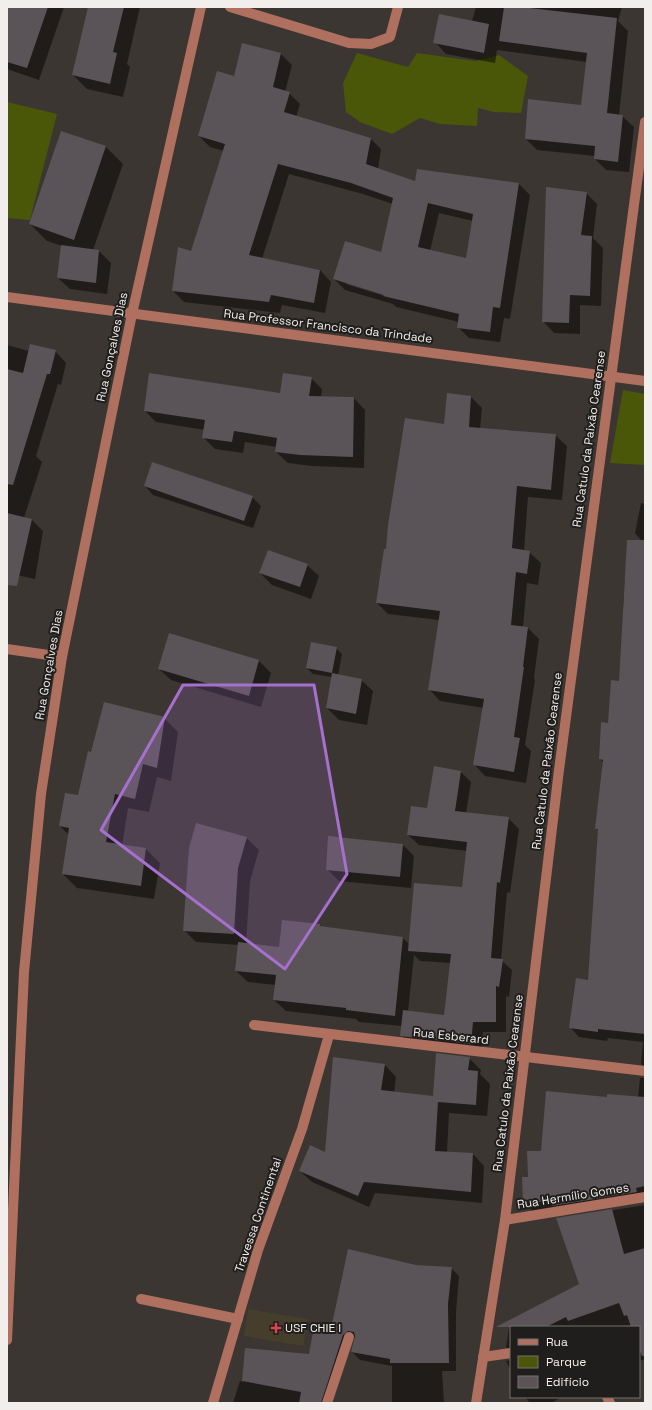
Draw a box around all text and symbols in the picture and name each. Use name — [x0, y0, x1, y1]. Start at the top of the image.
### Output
street label: Rua Gonçalves Dias — [93, 291, 131, 403]
street label: Rua Professor Francisco da Trindade — [223, 305, 433, 347]
street label: Rua Catulo da Paixão Cearense — [569, 350, 609, 528]
street label: Rua Gonçalves Dias — [31, 609, 67, 721]
street label: Rua Catulo da Paixão Cearense — [528, 672, 566, 850]
street label: Rua Catulo da Paixão Cearense — [489, 994, 527, 1172]
street label: Rua Esberard — [412, 1024, 490, 1048]
street label: Travessa Continental — [231, 1155, 285, 1275]
street label: Rua Hermílio Gomes — [516, 1179, 630, 1213]
place label: USF CHIE I — [285, 1320, 341, 1336]
marker: USF CHIE I — [270, 1322, 282, 1334]
legend — [510, 1326, 640, 1398]
text: Rua — [546, 1334, 568, 1350]
text: Parque — [546, 1354, 586, 1370]
text: Edifício — [546, 1374, 589, 1390]

